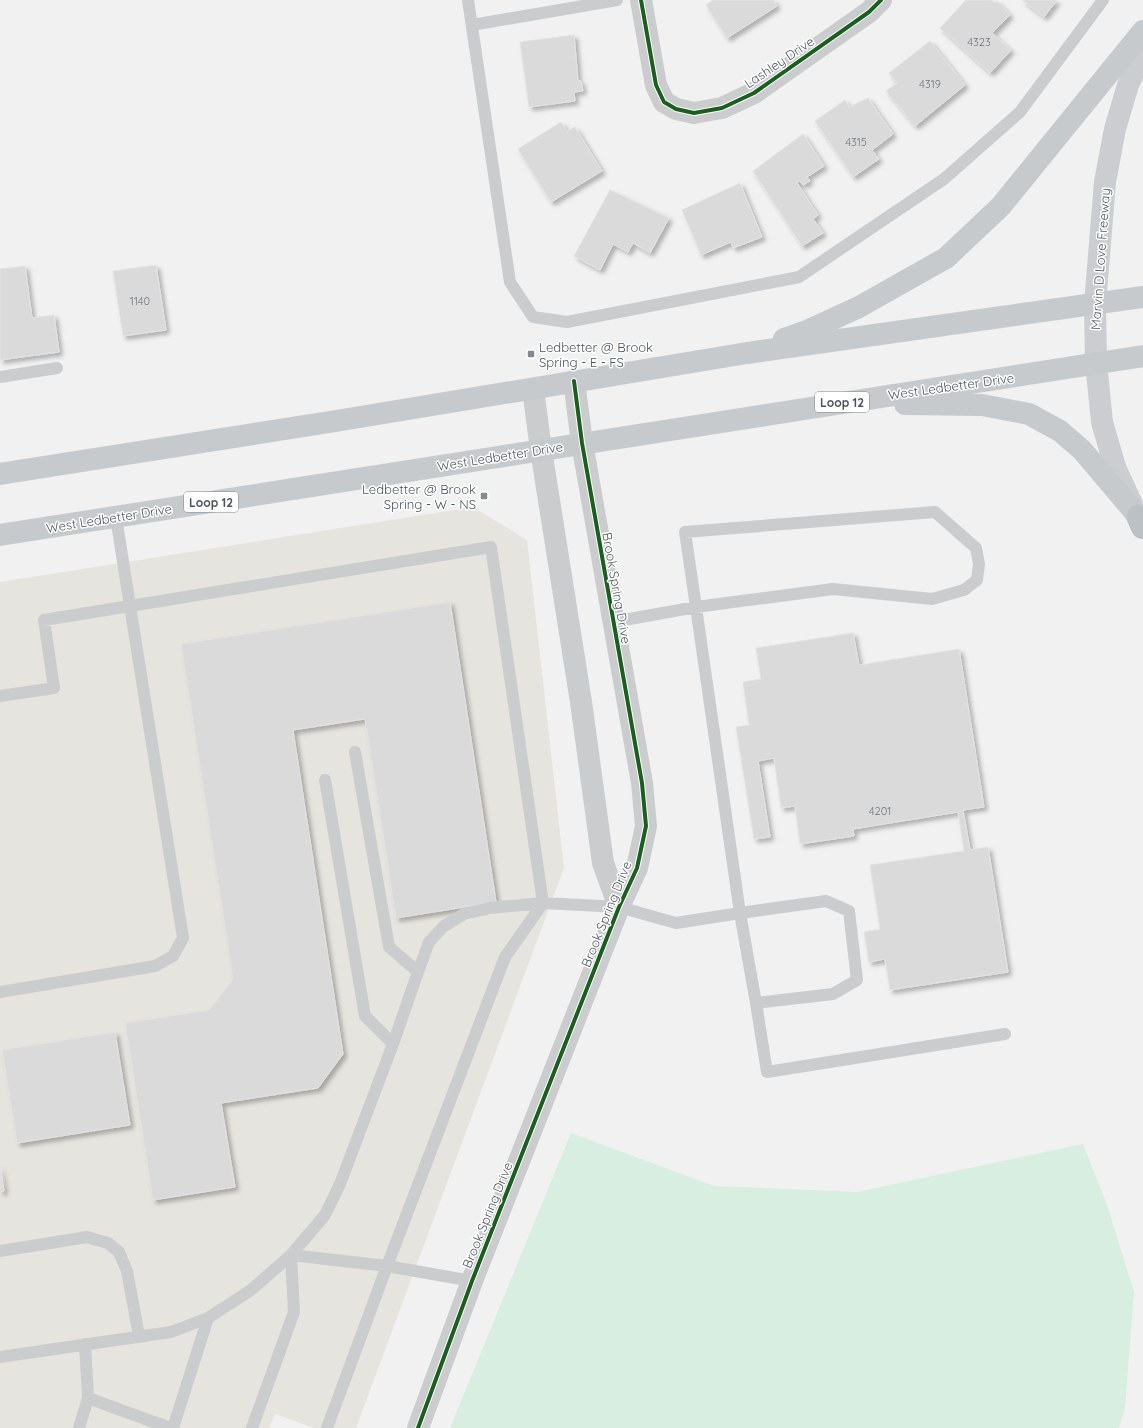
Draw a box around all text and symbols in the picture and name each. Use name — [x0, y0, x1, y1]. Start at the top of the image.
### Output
street label: Lashley Drive — [741, 33, 817, 91]
house number: 4323 — [967, 35, 991, 49]
house number: 4319 — [919, 77, 941, 91]
house number: 4315 — [845, 135, 867, 149]
street label: Marvin D Love Freeway — [1087, 188, 1113, 330]
house number: 1140 — [130, 294, 150, 308]
place label: Ledbetter @ Brook Spring - E - FS — [539, 339, 653, 370]
marker: Ledbetter @ Brook Spring - E - FS — [526, 349, 536, 359]
street label: West Ledbetter Drive — [887, 369, 1015, 403]
road number: Loop 12 — [815, 392, 869, 412]
street label: West Ledbetter Drive — [436, 438, 564, 474]
place label: Ledbetter @ Brook Spring - W - NS — [362, 481, 476, 512]
marker: Ledbetter @ Brook Spring - W - NS — [479, 491, 489, 501]
road number: Loop 12 — [184, 492, 238, 512]
street label: West Ledbetter Drive — [45, 500, 173, 536]
street label: Brook Spring Drive — [599, 531, 635, 645]
house number: 4201 — [869, 804, 891, 818]
street label: Brook Spring Drive — [577, 859, 635, 969]
street label: Brook Spring Drive — [458, 1160, 516, 1270]

